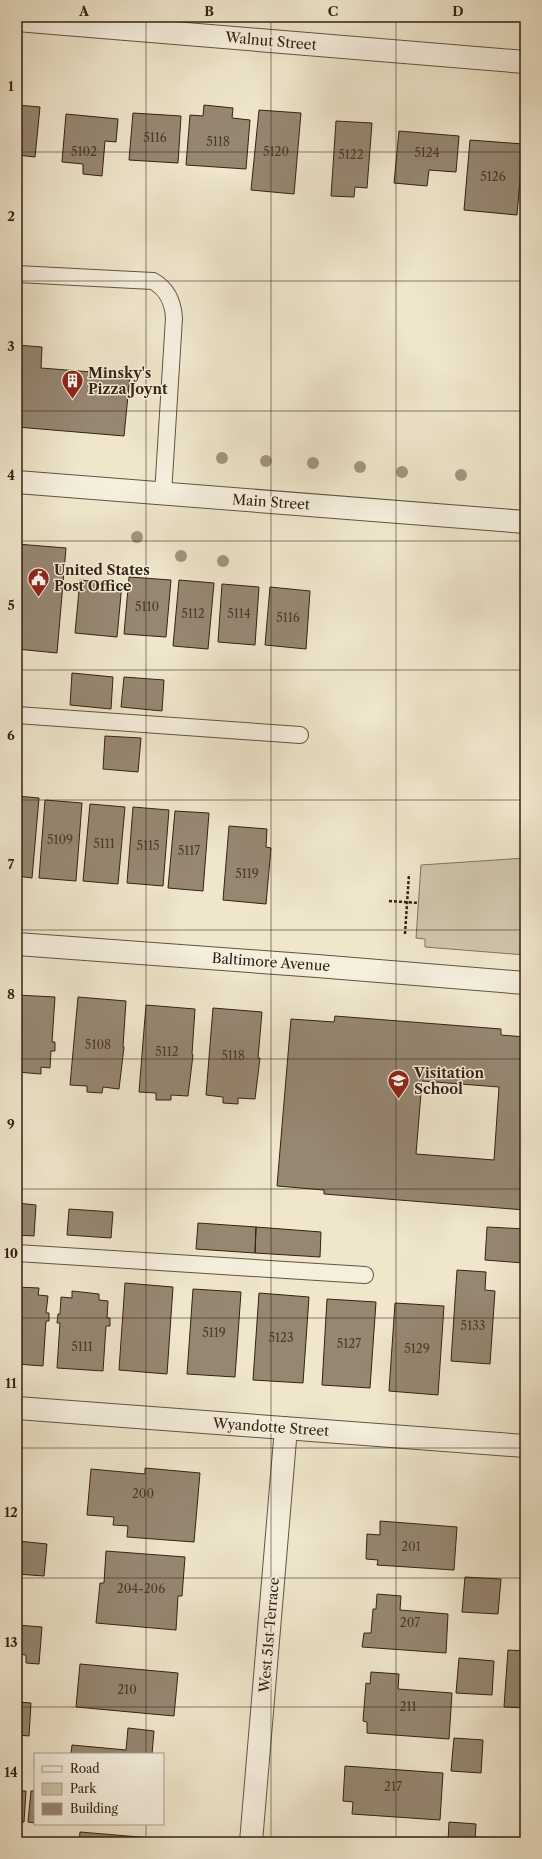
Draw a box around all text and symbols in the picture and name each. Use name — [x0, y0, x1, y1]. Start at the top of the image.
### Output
text: A — [78, 3, 90, 19]
text: B — [204, 3, 214, 19]
text: C — [328, 3, 338, 19]
text: D — [452, 3, 464, 19]
street label: Walnut Street — [224, 28, 317, 54]
text: 1 — [8, 78, 14, 94]
house number: 5116 — [143, 130, 167, 145]
house number: 5118 — [206, 134, 230, 149]
house number: 5102 — [71, 144, 97, 159]
house number: 5120 — [263, 144, 289, 159]
house number: 5124 — [414, 145, 440, 160]
house number: 5122 — [338, 147, 364, 162]
house number: 5126 — [480, 169, 506, 184]
text: 2 — [7, 208, 15, 224]
text: 3 — [7, 338, 15, 354]
place label: Minsky's Pizza Joynt — [88, 364, 168, 398]
building icon: Minsky's Pizza Joynt — [59, 368, 85, 401]
text: 4 — [7, 467, 15, 483]
street label: Main Street — [232, 490, 311, 514]
place label: United States Post Office — [54, 561, 150, 595]
public building icon: United States Post Office — [26, 565, 52, 598]
text: 5 — [7, 597, 15, 613]
house number: 5110 — [135, 599, 159, 614]
house number: 5112 — [181, 606, 205, 621]
house number: 5114 — [227, 606, 251, 621]
house number: 5116 — [276, 610, 300, 625]
text: 6 — [7, 727, 15, 743]
house number: 5109 — [47, 832, 73, 847]
house number: 5111 — [93, 836, 115, 851]
house number: 5115 — [136, 838, 160, 853]
house number: 5117 — [178, 843, 200, 858]
text: 7 — [8, 856, 15, 872]
house number: 5119 — [235, 866, 259, 881]
street label: Baltimore Avenue — [211, 949, 331, 975]
text: 8 — [7, 986, 15, 1002]
house number: 5108 — [85, 1037, 111, 1052]
house number: 5112 — [155, 1044, 179, 1059]
house number: 5118 — [221, 1048, 245, 1063]
place label: Visitation School — [413, 1064, 484, 1098]
school or university icon: Visitation School — [385, 1068, 411, 1101]
text: 9 — [7, 1116, 15, 1132]
text: 10 — [4, 1245, 18, 1261]
house number: 5133 — [461, 1318, 485, 1333]
house number: 5119 — [202, 1325, 226, 1340]
house number: 5123 — [268, 1330, 294, 1345]
house number: 5127 — [337, 1336, 361, 1351]
house number: 5111 — [71, 1339, 93, 1354]
house number: 5129 — [404, 1341, 430, 1356]
text: 11 — [5, 1375, 17, 1391]
street label: Wyandotte Street — [211, 1414, 330, 1440]
house number: 200 — [132, 1486, 154, 1501]
text: 12 — [4, 1504, 18, 1520]
house number: 201 — [401, 1539, 421, 1554]
street label: West 51st Terrace — [255, 1576, 283, 1694]
house number: 204-206 — [117, 1581, 165, 1596]
house number: 207 — [400, 1615, 420, 1630]
text: 13 — [4, 1634, 18, 1650]
house number: 210 — [117, 1682, 137, 1697]
house number: 211 — [400, 1699, 417, 1714]
legend — [34, 1753, 164, 1825]
text: Road — [70, 1761, 100, 1776]
text: 14 — [4, 1764, 18, 1780]
house number: 217 — [384, 1779, 402, 1794]
text: Park — [70, 1781, 97, 1796]
text: Building — [70, 1801, 118, 1816]

